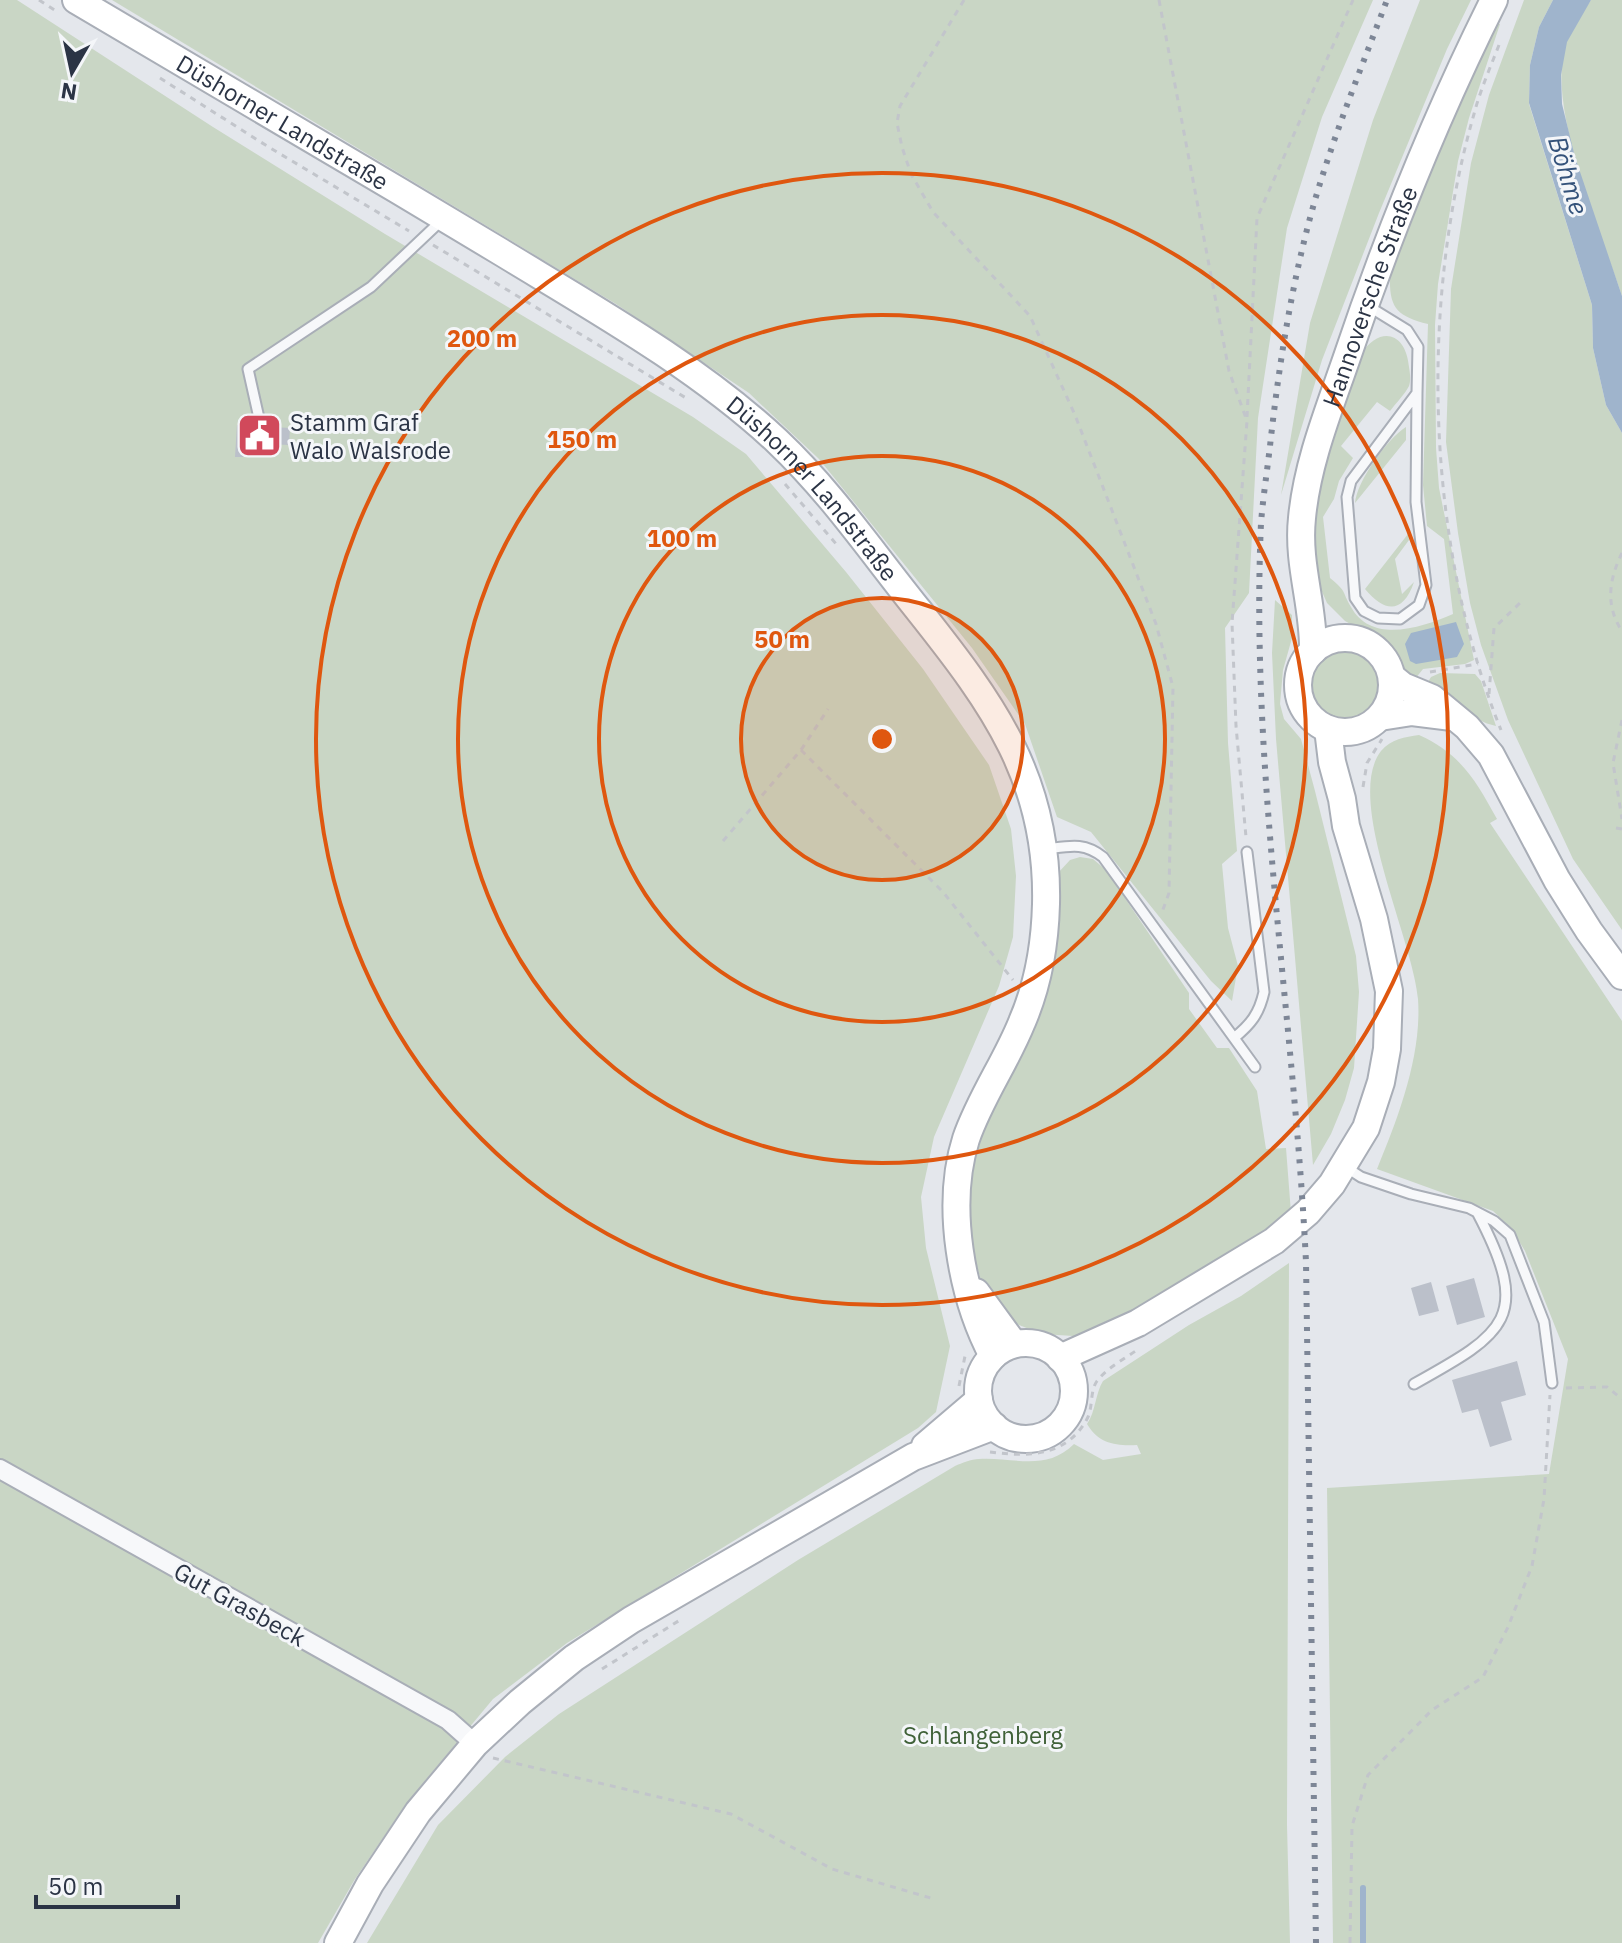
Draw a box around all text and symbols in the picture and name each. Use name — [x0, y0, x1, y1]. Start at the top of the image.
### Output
north arrow — [32, 32, 112, 112]
street label: Düshorner Landstraße — [171, 47, 395, 197]
text: N — [59, 77, 79, 108]
water label: Böhme — [1541, 132, 1597, 218]
street label: Hannoversche Straße — [1315, 181, 1425, 411]
text: 200 m — [447, 322, 517, 354]
street label: Düshorner Landstraße — [720, 388, 906, 587]
place label: Stamm Graf Walo Walsrode — [290, 406, 451, 466]
public building icon: Stamm Graf Walo Walsrode — [235, 412, 283, 460]
text: 150 m — [547, 423, 617, 455]
text: 100 m — [647, 522, 717, 554]
text: 50 m — [754, 623, 810, 655]
centre of rings — [868, 725, 896, 753]
street label: Gut Grasbeck — [168, 1555, 312, 1654]
park label: Schlangenberg — [903, 1719, 1063, 1751]
scale bar — [36, 1859, 178, 1909]
text: 50 m — [48, 1870, 103, 1902]

